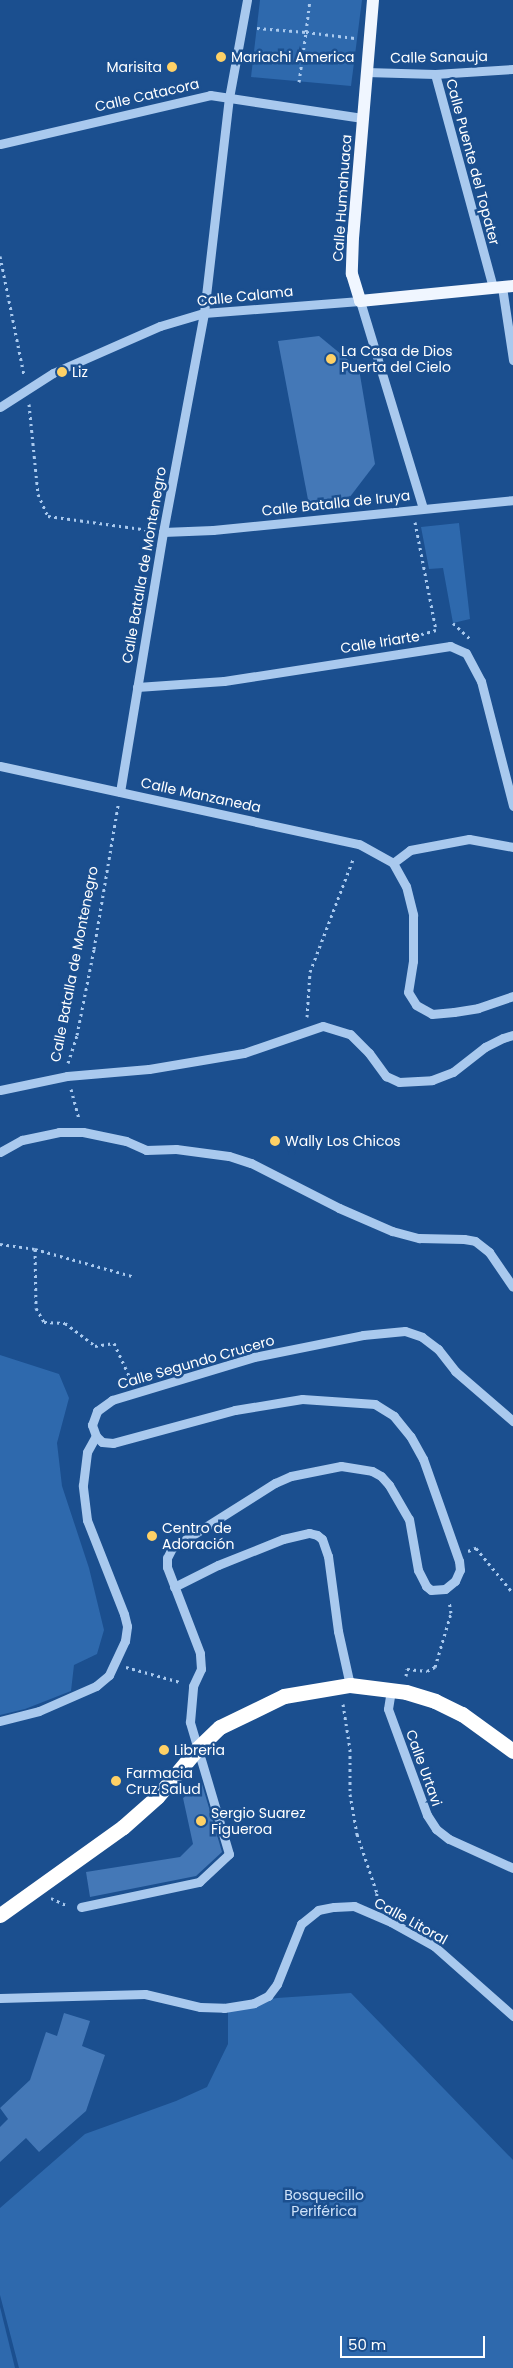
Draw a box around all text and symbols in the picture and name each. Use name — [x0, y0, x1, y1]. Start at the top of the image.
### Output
street label: Calle Sanauja — [390, 48, 488, 66]
place label: Mariachi America — [231, 49, 354, 65]
marker: Mariachi America — [215, 51, 227, 63]
place label: Marisita — [107, 59, 162, 75]
marker: Marisita — [166, 61, 178, 73]
street label: Calle Catacora — [93, 75, 201, 115]
street label: Calle Puente del Topater — [443, 77, 503, 247]
street label: Calle Humahuaca — [329, 134, 355, 262]
street label: Calle Calama — [196, 283, 294, 309]
place label: La Casa de Dios Puerta del Cielo — [341, 343, 453, 376]
marker: La Casa de Dios Puerta del Cielo — [325, 353, 337, 365]
place label: Liz — [72, 364, 88, 380]
marker: Liz — [56, 366, 68, 378]
street label: Calle Batalla de Montenegro — [118, 465, 170, 665]
street label: Calle Batalla de Iruya — [261, 487, 411, 519]
street label: Calle Iriarte — [339, 627, 421, 657]
street label: Calle Manzaneda — [139, 774, 263, 816]
street label: Calle Batalla de Montenegro — [47, 865, 101, 1063]
place label: Wally Los Chicos — [285, 1133, 401, 1149]
marker: Wally Los Chicos — [269, 1135, 281, 1147]
street label: Calle Segundo Crucero — [116, 1332, 276, 1392]
place label: Centro de Adoración — [162, 1520, 234, 1552]
marker: Centro de Adoración — [146, 1530, 158, 1542]
street label: Calle Urtavi — [402, 1727, 446, 1809]
place label: Libreria — [174, 1742, 225, 1758]
marker: Libreria — [158, 1744, 170, 1756]
place label: Farmacia Cruz Salud — [126, 1765, 201, 1798]
marker: Farmacia Cruz Salud — [110, 1775, 122, 1787]
place label: Sergio Suarez Figueroa — [211, 1805, 306, 1838]
marker: Sergio Suarez Figueroa — [195, 1815, 207, 1827]
street label: Calle Litoral — [371, 1894, 451, 1948]
park label: Bosquecillo Periférica — [284, 2187, 364, 2220]
scale bar — [343, 2326, 488, 2358]
text: 50 m — [348, 2334, 386, 2355]

